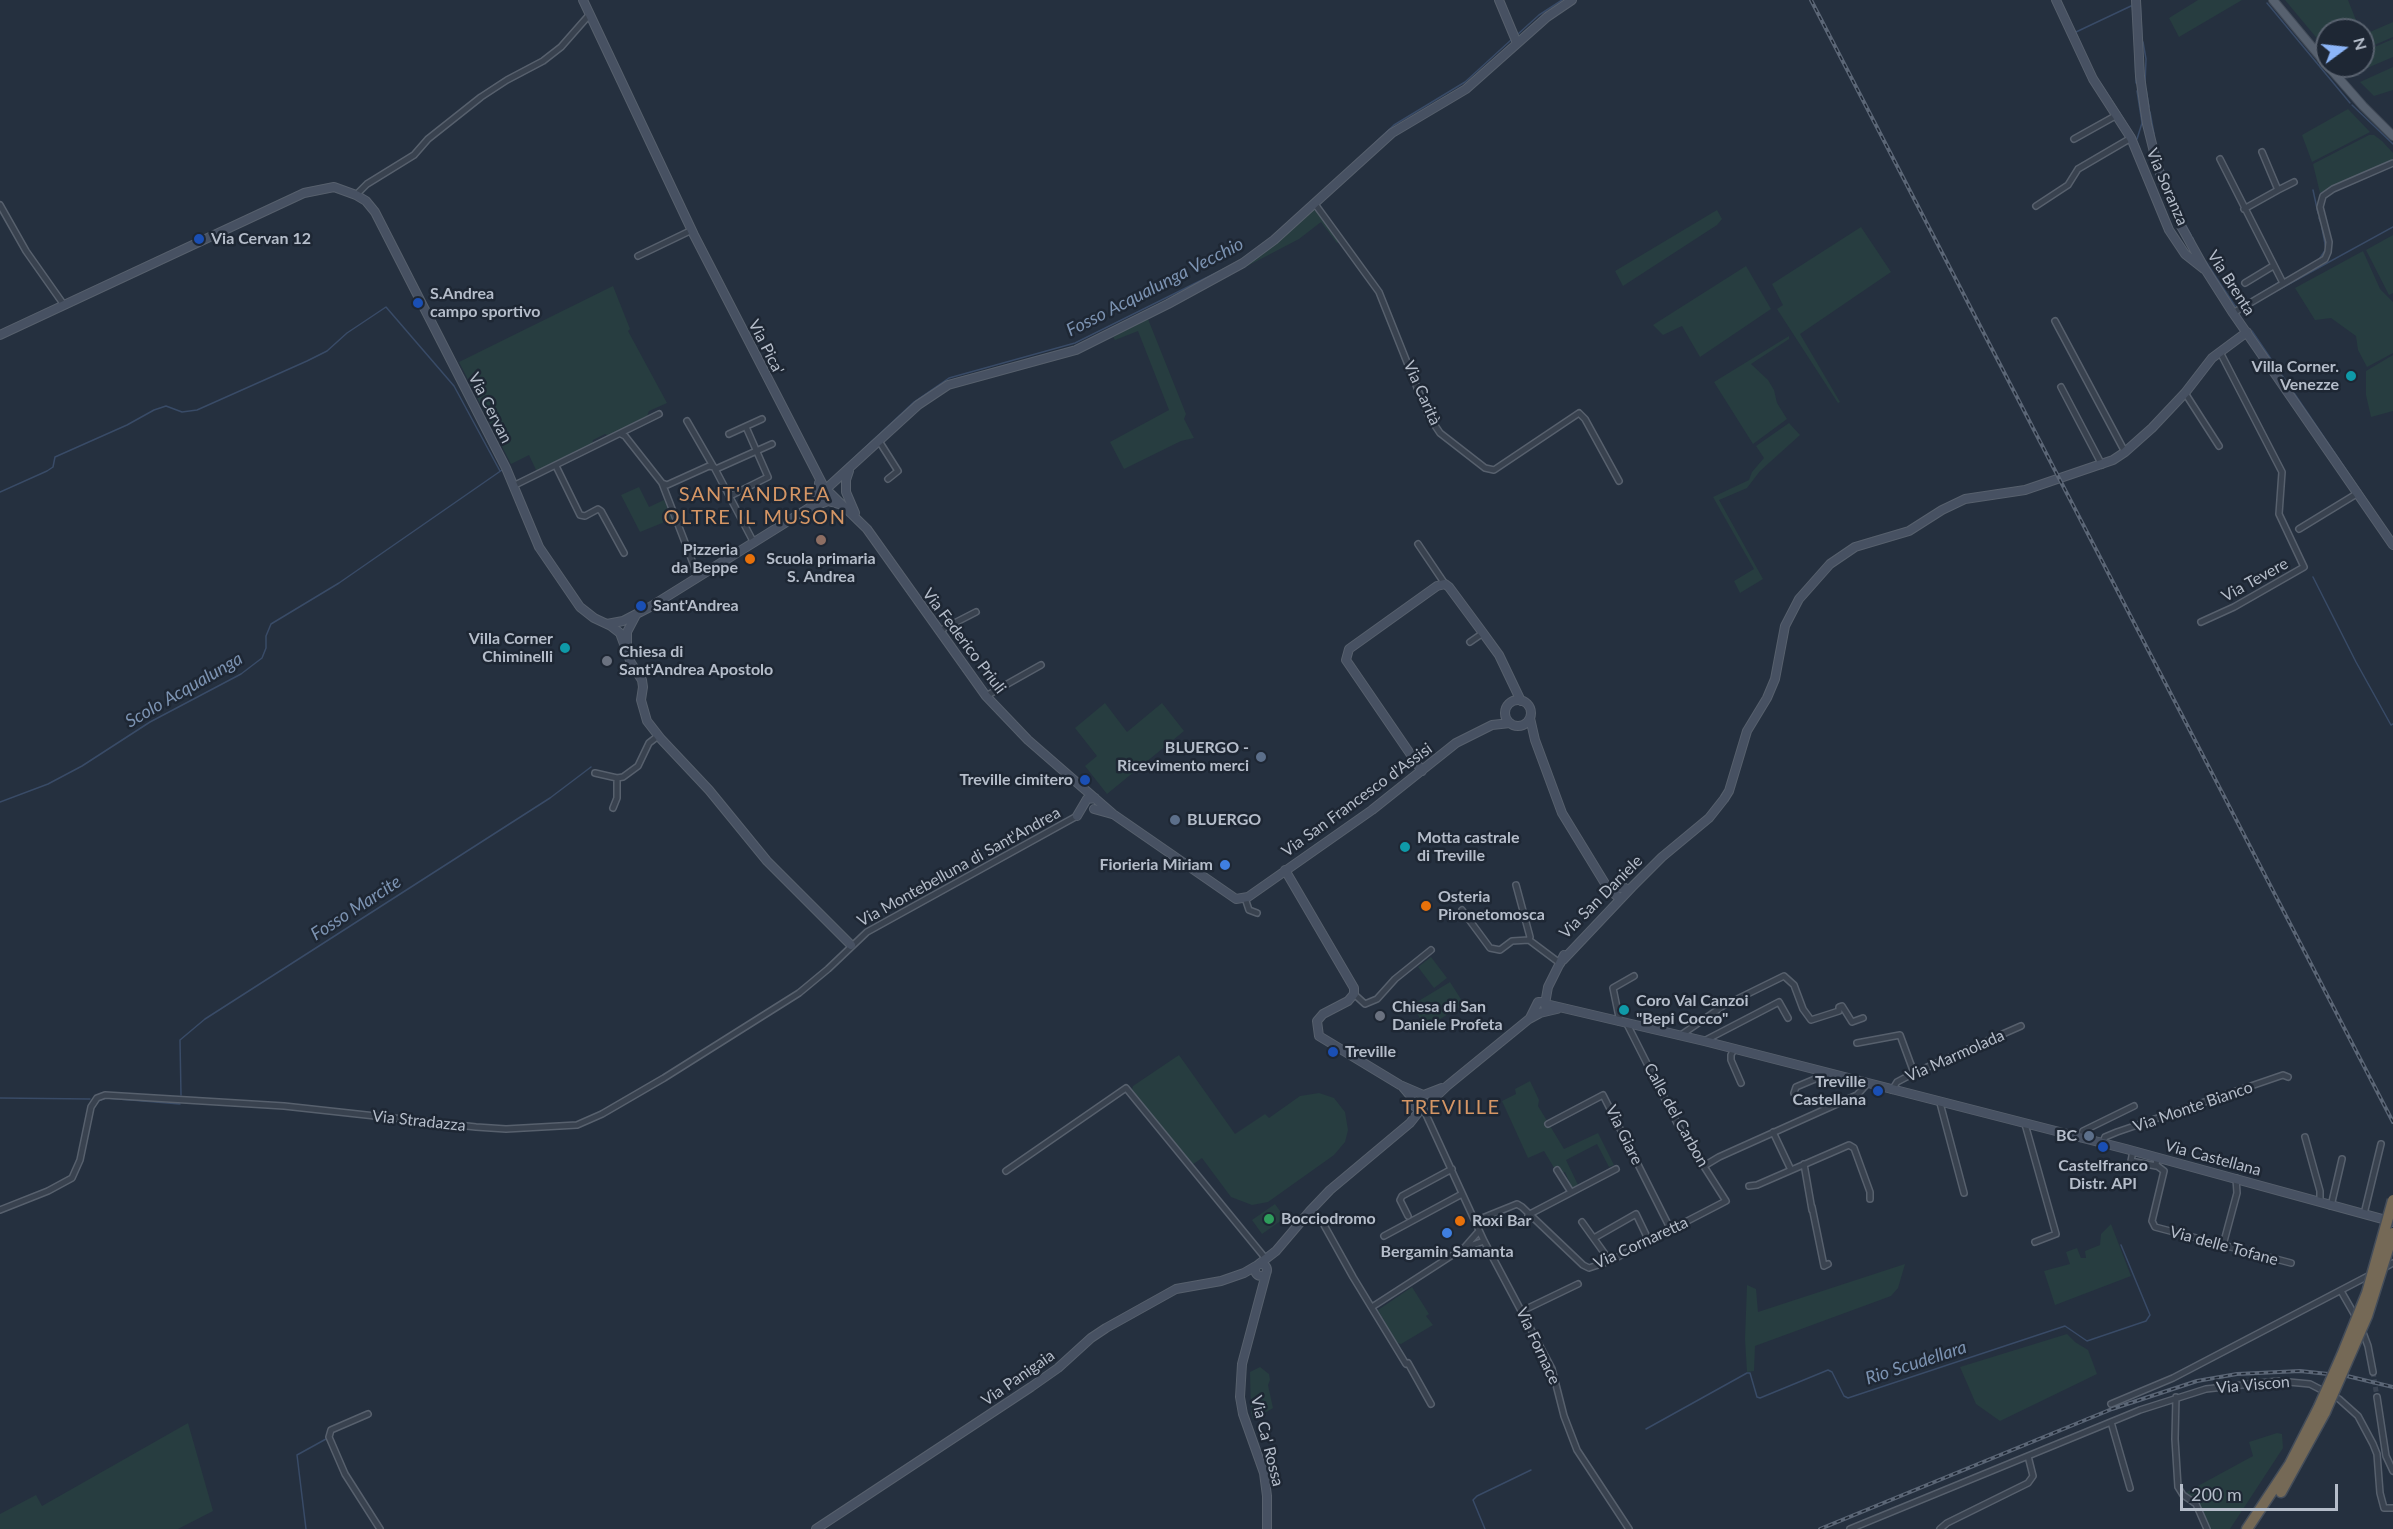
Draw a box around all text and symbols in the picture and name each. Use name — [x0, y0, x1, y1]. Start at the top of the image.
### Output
north arrow — [2315, 18, 2375, 78]
text: N — [2350, 35, 2372, 52]
street label: Via Soranza — [2142, 145, 2192, 229]
place label: Via Cervan 12 — [211, 229, 311, 249]
marker: Via Cervan 12 — [192, 232, 206, 246]
water label: Fosso Acqualunga Vecchio — [1063, 233, 1247, 341]
street label: Via Brenta — [2203, 247, 2259, 319]
place label: S.Andrea campo sportivo — [430, 284, 540, 322]
marker: S.Andrea campo sportivo — [411, 296, 425, 310]
street label: Via Pica' — [744, 316, 788, 378]
place label: Villa Corner. Venezze — [2252, 357, 2339, 395]
street label: Via Carità — [1399, 358, 1445, 428]
marker: Villa Corner. Venezze — [2344, 369, 2358, 383]
street label: Via Cervan — [464, 370, 516, 446]
district label: SANT'ANDREA OLTRE IL MUSON — [664, 483, 846, 530]
marker: Scuola primaria S. Andrea — [814, 533, 828, 547]
place label: Pizzeria da Beppe — [671, 540, 738, 578]
place label: Scuola primaria S. Andrea — [766, 549, 876, 587]
marker: Pizzeria da Beppe — [743, 552, 757, 566]
street label: Via Tevere — [2218, 554, 2292, 606]
street label: Via Federico Priuli — [918, 585, 1010, 697]
place label: Sant'Andrea — [653, 596, 739, 616]
marker: Sant'Andrea — [634, 599, 648, 613]
place label: Villa Corner Chiminelli — [469, 629, 553, 667]
marker: Villa Corner Chiminelli — [558, 641, 572, 655]
place label: Chiesa di Sant'Andrea Apostolo — [619, 642, 773, 680]
water label: Scolo Acqualunga — [121, 648, 247, 732]
marker: Chiesa di Sant'Andrea Apostolo — [600, 654, 614, 668]
place label: BLUERGO - Ricevimento merci — [1117, 738, 1249, 776]
street label: Via San Francesco d'Assisi — [1278, 739, 1436, 861]
marker: BLUERGO - Ricevimento merci — [1254, 750, 1268, 764]
place label: Treville cimitero — [959, 770, 1073, 790]
marker: Treville cimitero — [1078, 773, 1092, 787]
street label: Via Montebelluna di Sant'Andrea — [854, 803, 1064, 931]
place label: BLUERGO — [1187, 810, 1261, 830]
marker: BLUERGO — [1168, 813, 1182, 827]
place label: Motta castrale di Treville — [1417, 828, 1519, 866]
marker: Motta castrale di Treville — [1398, 840, 1412, 854]
street label: Via San Daniele — [1555, 851, 1647, 943]
place label: Fiorieria Miriam — [1099, 855, 1213, 875]
marker: Fiorieria Miriam — [1218, 858, 1232, 872]
water label: Fosso Marcite — [307, 871, 405, 945]
place label: Osteria Pironetomosca — [1438, 887, 1545, 925]
marker: Osteria Pironetomosca — [1419, 899, 1433, 913]
place label: Coro Val Canzoi "Bepi Cocco" — [1636, 991, 1748, 1029]
place label: Chiesa di San Daniele Profeta — [1392, 997, 1503, 1035]
marker: Coro Val Canzoi "Bepi Cocco" — [1617, 1003, 1631, 1017]
marker: Chiesa di San Daniele Profeta — [1373, 1009, 1387, 1023]
street label: Via Marmolada — [1903, 1026, 2007, 1086]
place label: Treville — [1345, 1042, 1396, 1062]
marker: Treville — [1326, 1045, 1340, 1059]
street label: Calle del Carbon — [1640, 1060, 1712, 1170]
place label: Treville Castellana — [1793, 1072, 1866, 1110]
street label: Via Monte Bianco — [2131, 1078, 2255, 1136]
marker: Treville Castellana — [1871, 1084, 1885, 1098]
district label: TREVILLE — [1401, 1096, 1501, 1120]
street label: Via Giare — [1601, 1102, 1647, 1168]
street label: Via Stradazza — [371, 1107, 467, 1135]
place label: BC — [2056, 1126, 2077, 1146]
marker: BC — [2082, 1129, 2096, 1143]
street label: Via Castellana — [2163, 1136, 2263, 1180]
marker: Castelfranco Distr. API — [2096, 1140, 2110, 1154]
place label: Castelfranco Distr. API — [2058, 1156, 2148, 1194]
place label: Bocciodromo — [1281, 1209, 1376, 1229]
place label: Roxi Bar — [1472, 1211, 1531, 1231]
marker: Bocciodromo — [1262, 1212, 1276, 1226]
street label: Via Cornaretta — [1591, 1213, 1691, 1273]
marker: Roxi Bar — [1453, 1214, 1467, 1228]
street label: Via delle Tofane — [2168, 1222, 2280, 1270]
marker: Bergamin Samanta — [1440, 1226, 1454, 1240]
place label: Bergamin Samanta — [1380, 1242, 1514, 1262]
street label: Via Fornace — [1512, 1304, 1564, 1388]
water label: Rio Scudellara — [1863, 1336, 1969, 1390]
street label: Via Panigaia — [978, 1346, 1058, 1410]
street label: Via Viscon — [2215, 1372, 2291, 1398]
street label: Via Ca' Rossa — [1246, 1394, 1288, 1488]
scale bar — [2183, 1472, 2340, 1510]
text: 200 m — [2191, 1483, 2242, 1505]

